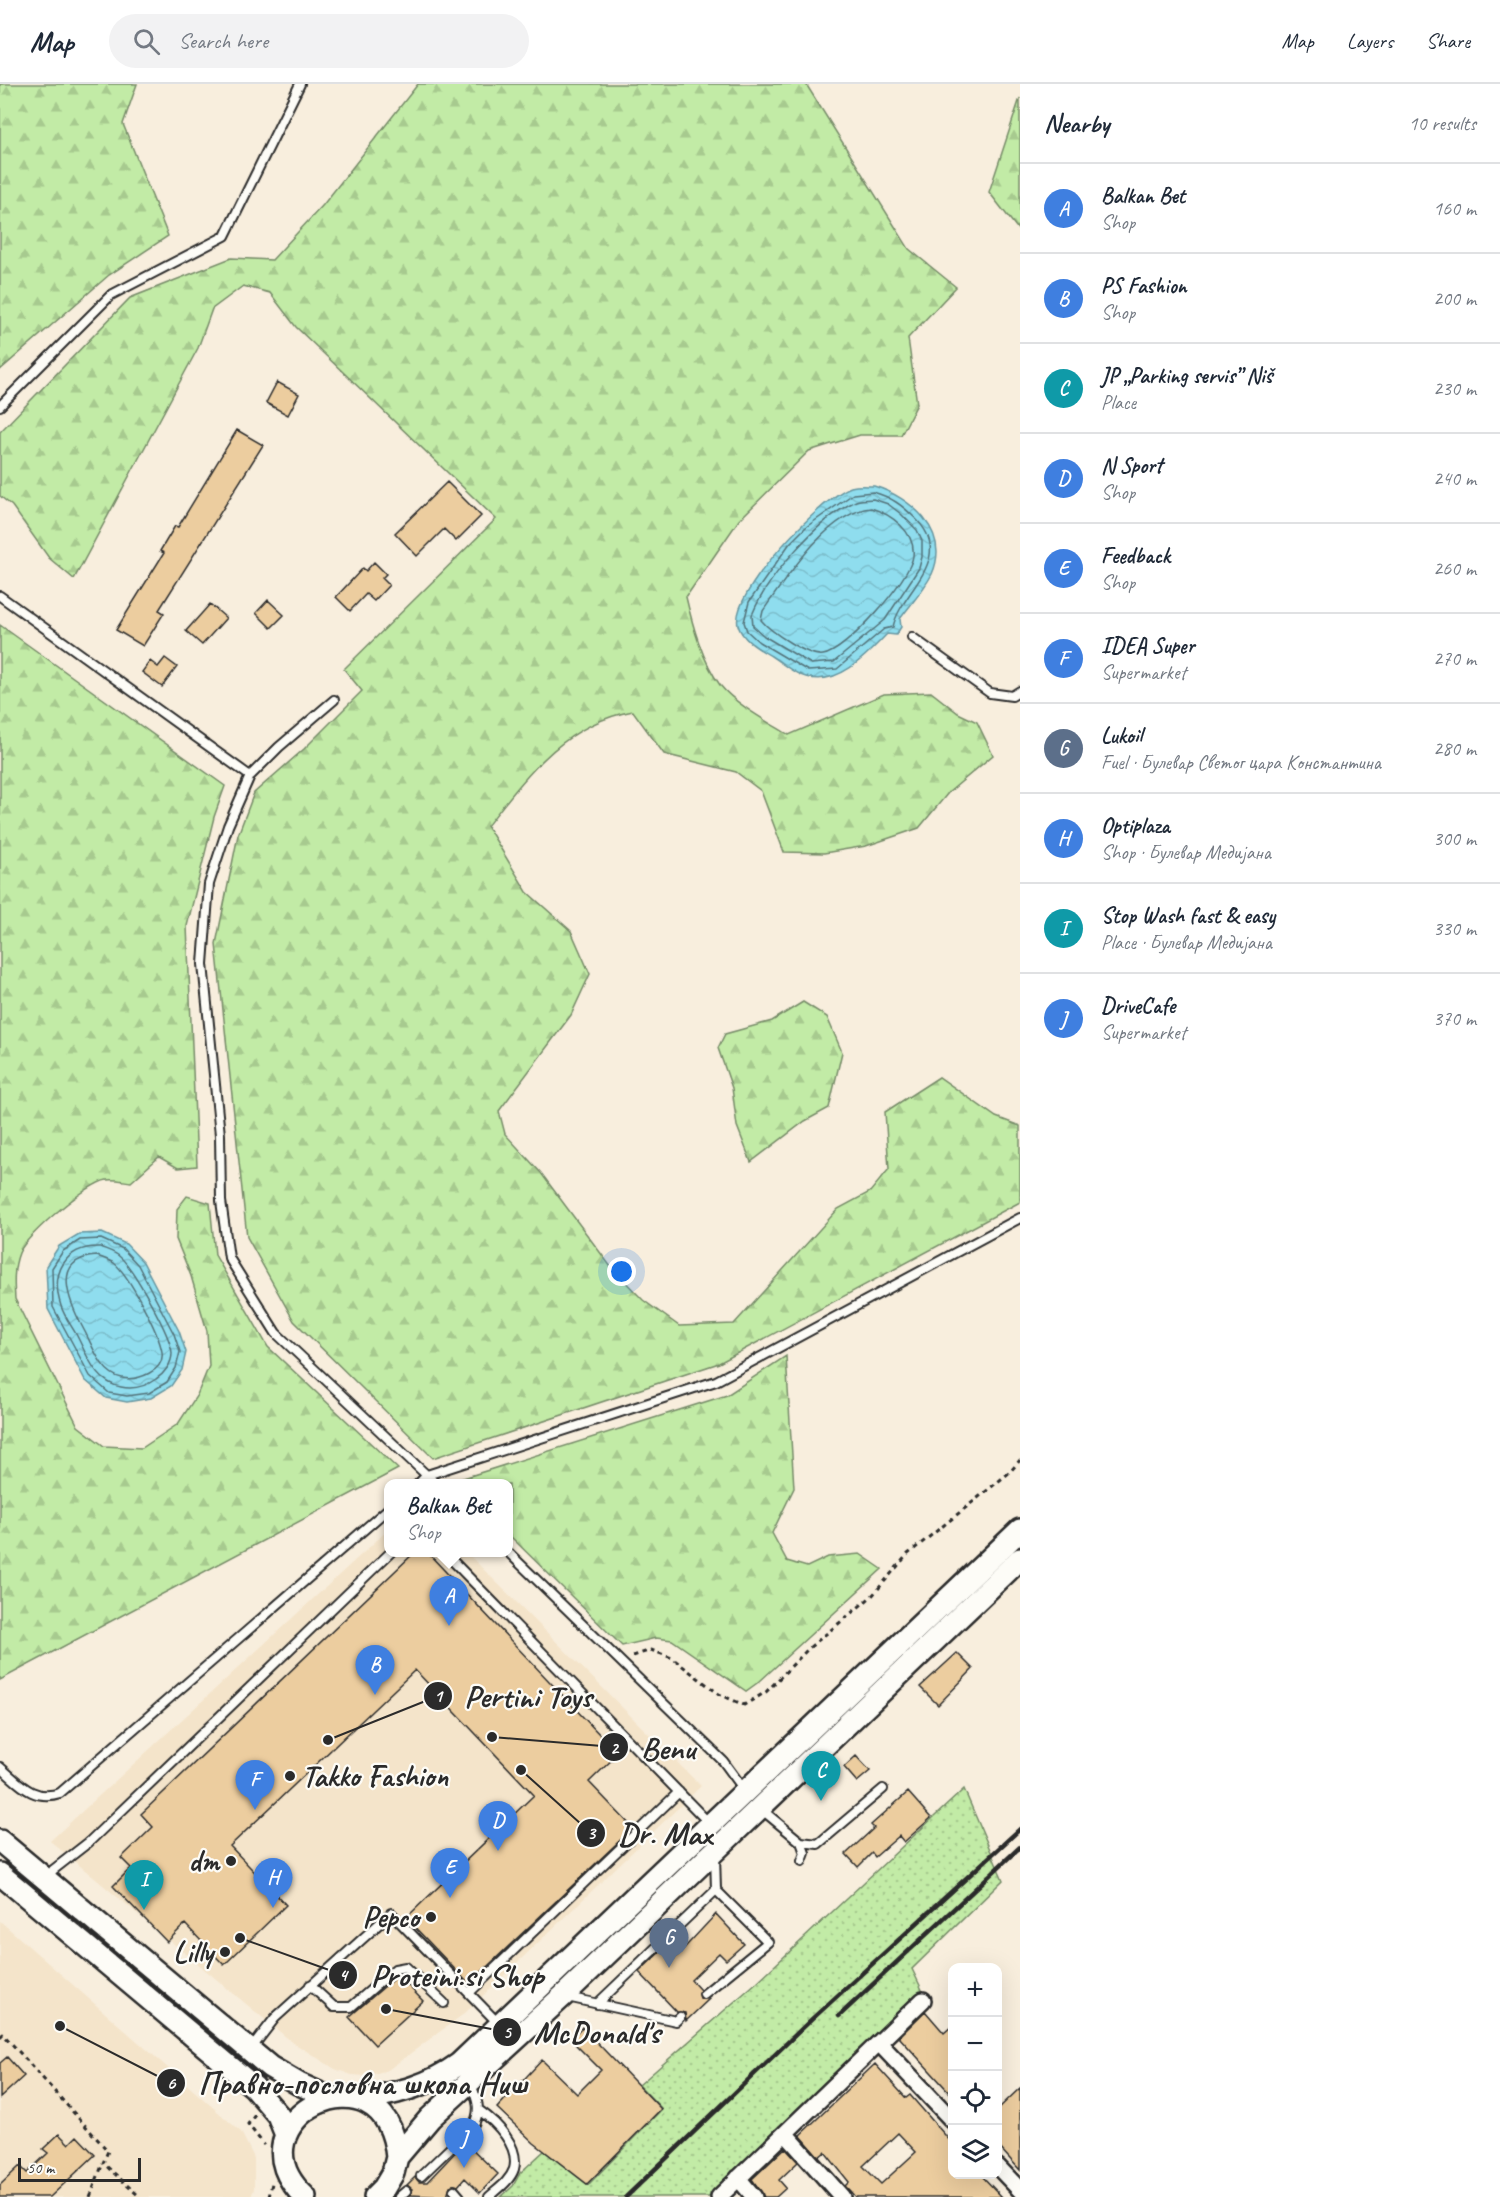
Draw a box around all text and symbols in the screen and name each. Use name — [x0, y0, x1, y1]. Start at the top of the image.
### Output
search box — [109, 14, 529, 68]
text: Map — [30, 24, 73, 59]
icon: search — [130, 25, 163, 58]
text: Search here — [178, 27, 268, 55]
text: Map — [1281, 28, 1314, 54]
text: Layers — [1347, 28, 1393, 54]
text: Share — [1426, 28, 1470, 54]
text: Nearby — [1044, 107, 1109, 140]
text: 10 results — [1408, 111, 1476, 136]
text: Balkan Bet — [1101, 182, 1185, 210]
text: A — [1058, 196, 1069, 221]
text: 160 m — [1433, 196, 1476, 221]
text: Shop — [1101, 210, 1135, 235]
text: PS Fashion — [1101, 272, 1187, 300]
text: B — [1058, 286, 1069, 311]
text: 200 m — [1433, 286, 1476, 311]
text: Shop — [1101, 300, 1135, 325]
text: JP „Parking servis” Niš — [1101, 362, 1272, 390]
text: C — [1059, 376, 1068, 401]
text: 230 m — [1433, 376, 1476, 401]
text: Place — [1101, 390, 1136, 415]
text: N Sport — [1101, 452, 1162, 480]
text: D — [1058, 466, 1069, 491]
text: 240 m — [1433, 466, 1476, 491]
text: Shop — [1101, 480, 1135, 505]
text: Feedback — [1101, 542, 1170, 570]
text: E — [1058, 556, 1069, 581]
text: 260 m — [1433, 556, 1476, 581]
text: Shop — [1101, 570, 1135, 595]
text: IDEA Super — [1101, 632, 1194, 660]
text: F — [1059, 646, 1068, 671]
text: 270 m — [1433, 646, 1476, 671]
text: Supermarket — [1101, 660, 1186, 685]
text: Lukoil — [1101, 722, 1142, 750]
text: G — [1059, 736, 1068, 761]
text: 280 m — [1433, 736, 1476, 761]
text: Fuel · Булевар Светог цара Константина — [1101, 750, 1381, 775]
text: Optiplaza — [1101, 812, 1170, 840]
text: H — [1058, 826, 1069, 851]
text: 300 m — [1433, 826, 1476, 851]
text: Shop · Булевар Медијана — [1101, 840, 1271, 865]
text: Stop Wash fast & easy — [1101, 902, 1275, 930]
text: I — [1059, 916, 1068, 941]
text: 330 m — [1433, 916, 1476, 941]
text: Place · Булевар Медијана — [1101, 930, 1272, 955]
text: DriveCafe — [1101, 992, 1175, 1020]
text: J — [1060, 1006, 1067, 1031]
text: 370 m — [1433, 1006, 1476, 1031]
text: Supermarket — [1101, 1020, 1186, 1045]
your location — [607, 1257, 636, 1286]
popup — [384, 1479, 513, 1557]
text: Balkan Bet — [406, 1492, 491, 1520]
text: Shop — [406, 1520, 441, 1545]
pin: A — [430, 1576, 468, 1626]
pin: B — [356, 1646, 394, 1695]
callout: Pertini Toys — [423, 1671, 604, 1721]
text: Pertini Toys — [464, 1676, 595, 1717]
text: 1 — [434, 1685, 444, 1707]
callout: Benu — [599, 1722, 707, 1772]
text: Benu — [641, 1728, 698, 1769]
text: 2 — [610, 1737, 620, 1759]
pin: C — [802, 1752, 840, 1801]
place label: Takko Fashion — [302, 1757, 449, 1795]
pin: F — [236, 1760, 274, 1810]
marker: Takko Fashion — [283, 1769, 297, 1783]
pin: D — [478, 1802, 518, 1851]
callout: Dr. Max — [576, 1808, 724, 1858]
text: Dr. Max — [618, 1813, 715, 1854]
text: 3 — [587, 1822, 597, 1844]
place label: dm — [189, 1842, 221, 1880]
pin: E — [430, 1848, 470, 1898]
marker: dm — [224, 1854, 238, 1868]
pin: H — [254, 1858, 292, 1908]
pin: I — [124, 1860, 164, 1910]
place label: Pepco — [363, 1898, 422, 1936]
marker: Pepco — [424, 1910, 438, 1924]
pin: G — [650, 1918, 688, 1968]
place label: Lilly — [173, 1933, 216, 1971]
marker: Lilly — [218, 1945, 232, 1959]
callout: Proteini.si Shop — [328, 1950, 556, 2000]
text: Proteini.si Shop — [371, 1955, 546, 1996]
map controls — [948, 1963, 1002, 2179]
button: + — [948, 1963, 1002, 2017]
text: 4 — [339, 1964, 349, 1986]
callout: McDonald's — [492, 2007, 672, 2057]
text: McDonald's — [534, 2012, 663, 2053]
button: − — [948, 2017, 1002, 2071]
text: 5 — [503, 2021, 513, 2043]
callout: Правно-пословна школа Ниш — [156, 2058, 539, 2108]
text: Правно-пословна школа Ниш — [198, 2063, 529, 2104]
button: locate — [948, 2071, 1002, 2125]
text: 6 — [167, 2072, 177, 2094]
pin: J — [444, 2118, 484, 2168]
button: layers — [948, 2125, 1002, 2179]
scale bar — [18, 2155, 141, 2182]
text: 50 m — [27, 2158, 54, 2178]

